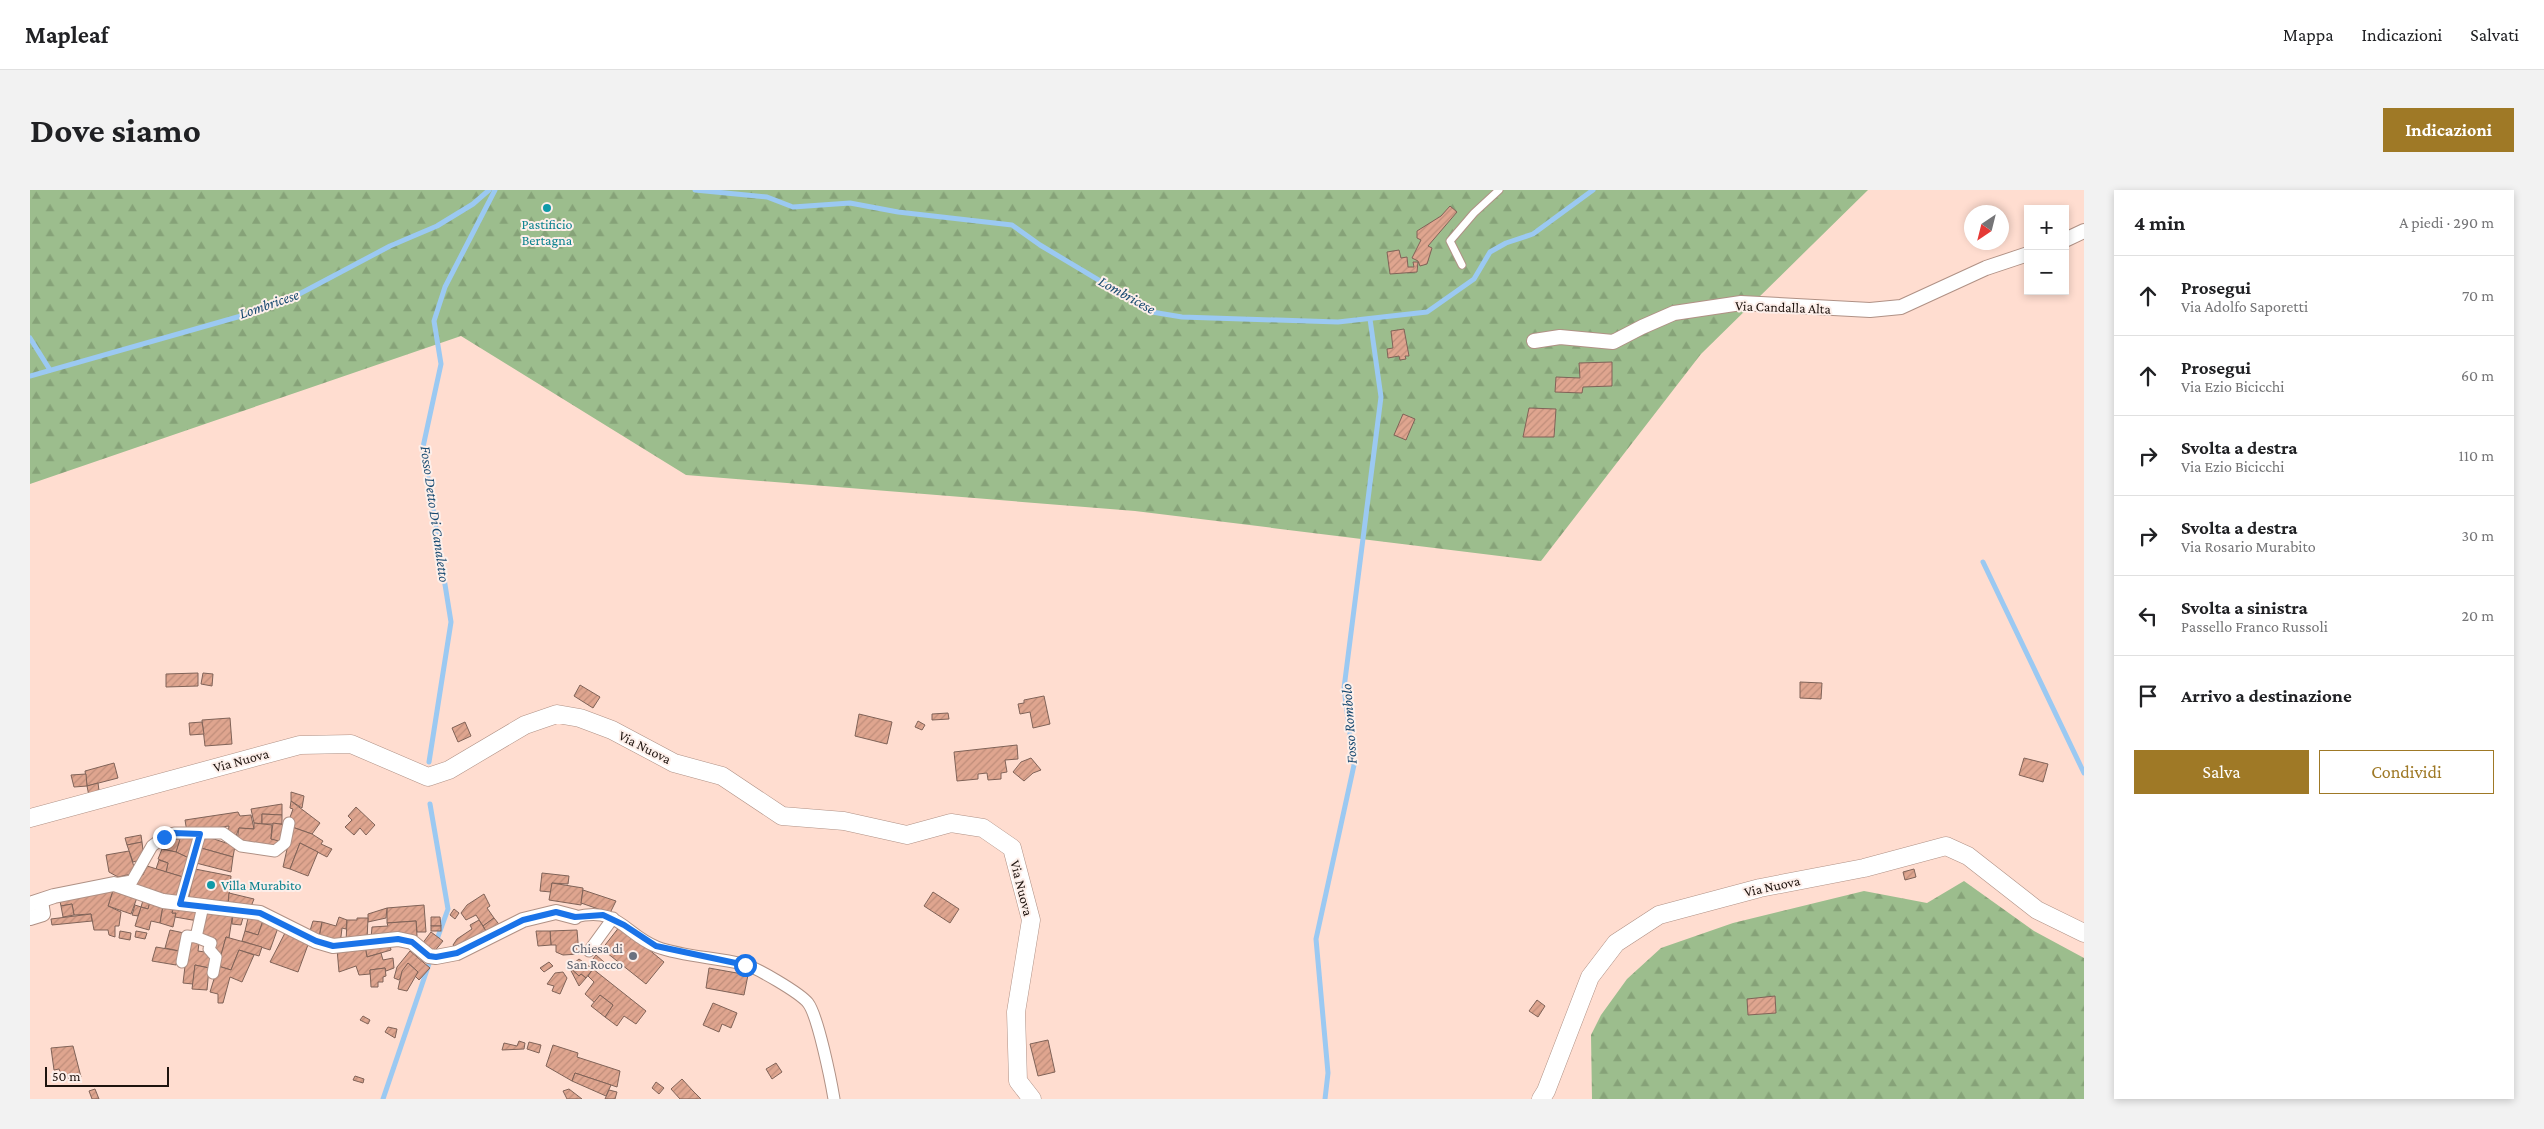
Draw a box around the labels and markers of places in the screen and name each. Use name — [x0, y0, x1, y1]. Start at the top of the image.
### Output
marker: Pastificio Bertagna — [541, 202, 553, 214]
place label: Pastificio Bertagna — [522, 216, 573, 248]
place label: Villa Murabito — [221, 877, 302, 893]
marker: Villa Murabito — [205, 879, 217, 891]
place label: Chiesa di San Rocco — [567, 940, 623, 972]
marker: Chiesa di San Rocco — [627, 950, 639, 962]

